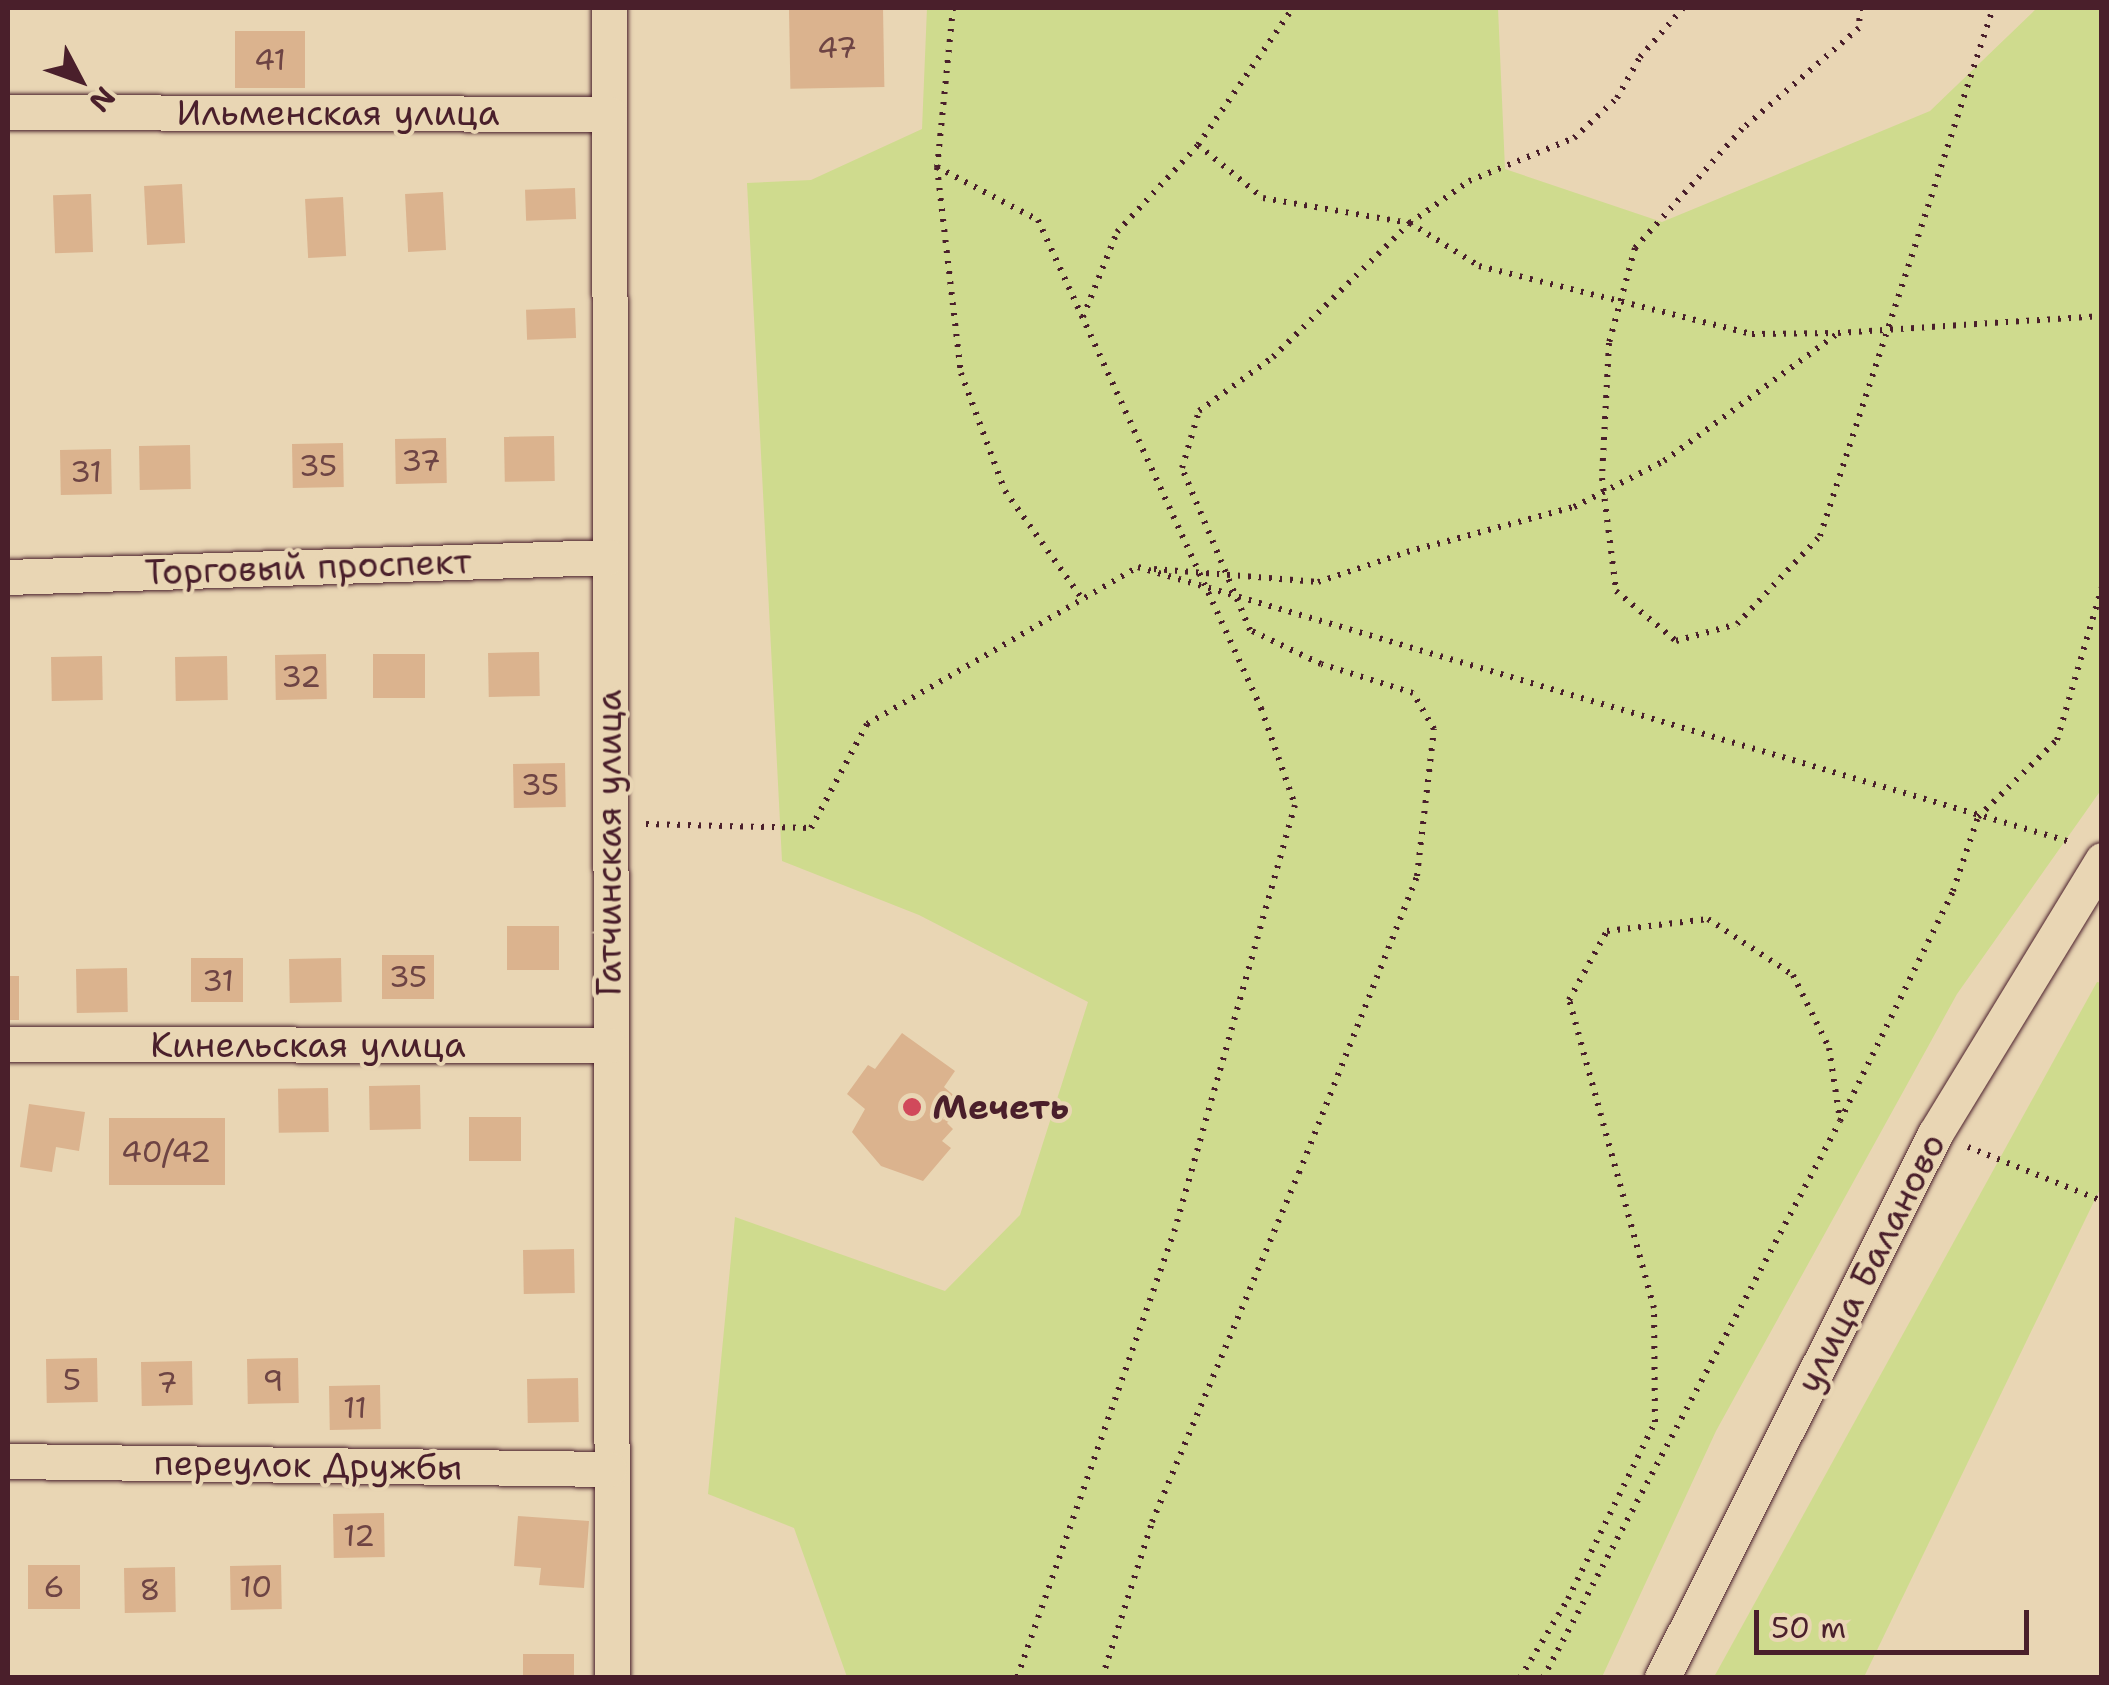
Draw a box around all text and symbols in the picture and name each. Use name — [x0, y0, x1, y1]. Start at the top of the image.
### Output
north arrow — [30, 30, 130, 130]
house number: 47 — [817, 30, 857, 66]
house number: 41 — [254, 42, 286, 78]
text: N — [81, 79, 124, 121]
street label: Ильменская улица — [176, 92, 500, 134]
house number: 37 — [401, 443, 441, 479]
house number: 35 — [299, 448, 337, 484]
house number: 31 — [70, 454, 102, 490]
street label: Торговый проспект — [144, 540, 472, 594]
house number: 32 — [281, 659, 321, 695]
street label: Гатчинская улица — [588, 689, 630, 997]
house number: 35 — [521, 767, 559, 803]
house number: 35 — [389, 959, 427, 995]
house number: 31 — [202, 963, 234, 999]
street label: Кинельская улица — [150, 1024, 466, 1066]
place label: Мечеть — [932, 1086, 1069, 1128]
marker: Мечеть — [901, 1096, 923, 1118]
street label: улица Баланово — [1788, 1126, 1954, 1400]
house number: 40/42 — [121, 1134, 211, 1170]
house number: 5 — [63, 1362, 81, 1398]
house number: 9 — [263, 1363, 283, 1399]
house number: 7 — [157, 1365, 177, 1401]
house number: 11 — [343, 1390, 367, 1426]
street label: переулок Дружбы — [153, 1441, 463, 1489]
house number: 12 — [343, 1518, 375, 1554]
house number: 6 — [44, 1569, 64, 1605]
house number: 10 — [240, 1569, 272, 1605]
house number: 8 — [140, 1572, 160, 1608]
scale bar — [1759, 1590, 2034, 1652]
text: 50 m — [1771, 1607, 1846, 1648]

